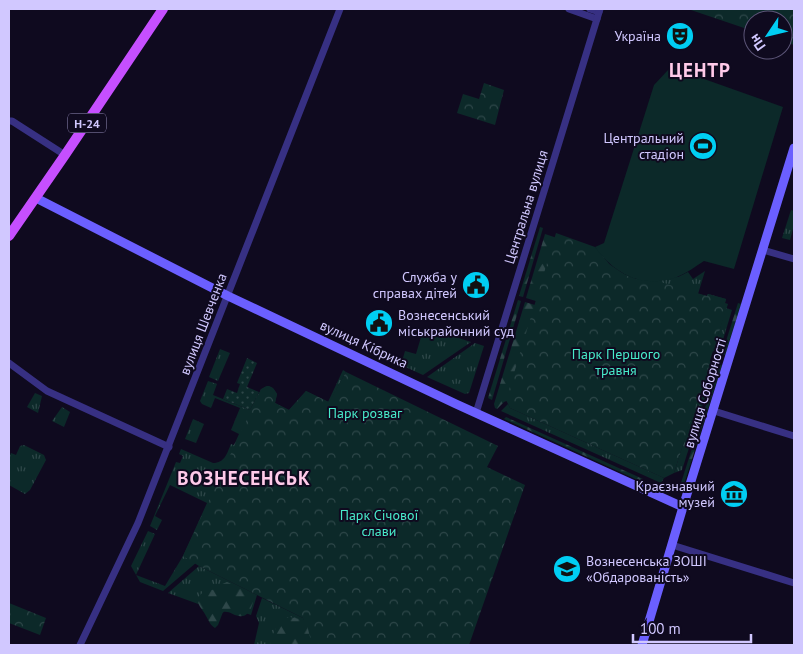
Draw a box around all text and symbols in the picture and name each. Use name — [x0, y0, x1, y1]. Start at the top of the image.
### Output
north arrow — [743, 10, 793, 60]
theatre icon: Україна — [665, 21, 695, 51]
place label: Україна — [614, 27, 661, 45]
text: Пн — [745, 31, 769, 54]
district label: ЦЕНТР — [669, 58, 731, 82]
road number: Н-24 — [68, 114, 106, 132]
place label: Центральний стадіон — [604, 129, 684, 163]
sports icon: Центральний стадіон — [688, 131, 718, 161]
street label: Центральна вулиця — [500, 148, 552, 266]
place label: Служба у справах дітей — [373, 268, 457, 302]
street label: вулиця Шевченка — [175, 270, 231, 377]
public building icon: Служба у справах дітей — [461, 270, 491, 300]
place label: Вознесенський міськрайонний суд — [398, 306, 515, 340]
public building icon: Вознесенський міськрайонний суд — [364, 308, 394, 338]
street label: вулиця Кібрика — [317, 316, 411, 372]
street label: вулиця Соборності — [680, 336, 730, 450]
park label: Парк Першого травня — [572, 345, 660, 379]
park label: Парк розваг — [328, 404, 403, 422]
district label: ВОЗНЕСЕНСЬК — [177, 466, 311, 490]
place label: Краєзнавчий музей — [636, 477, 715, 511]
museum icon: Краєзнавчий музей — [719, 479, 749, 509]
park label: Парк Січової слави — [340, 506, 418, 540]
place label: Вознесенська ЗОШІ «Обдарованість» — [586, 552, 707, 586]
school or university icon: Вознесенська ЗОШІ «Обдарованість» — [552, 554, 582, 584]
scale bar — [633, 612, 750, 644]
text: 100 m — [640, 619, 681, 638]

